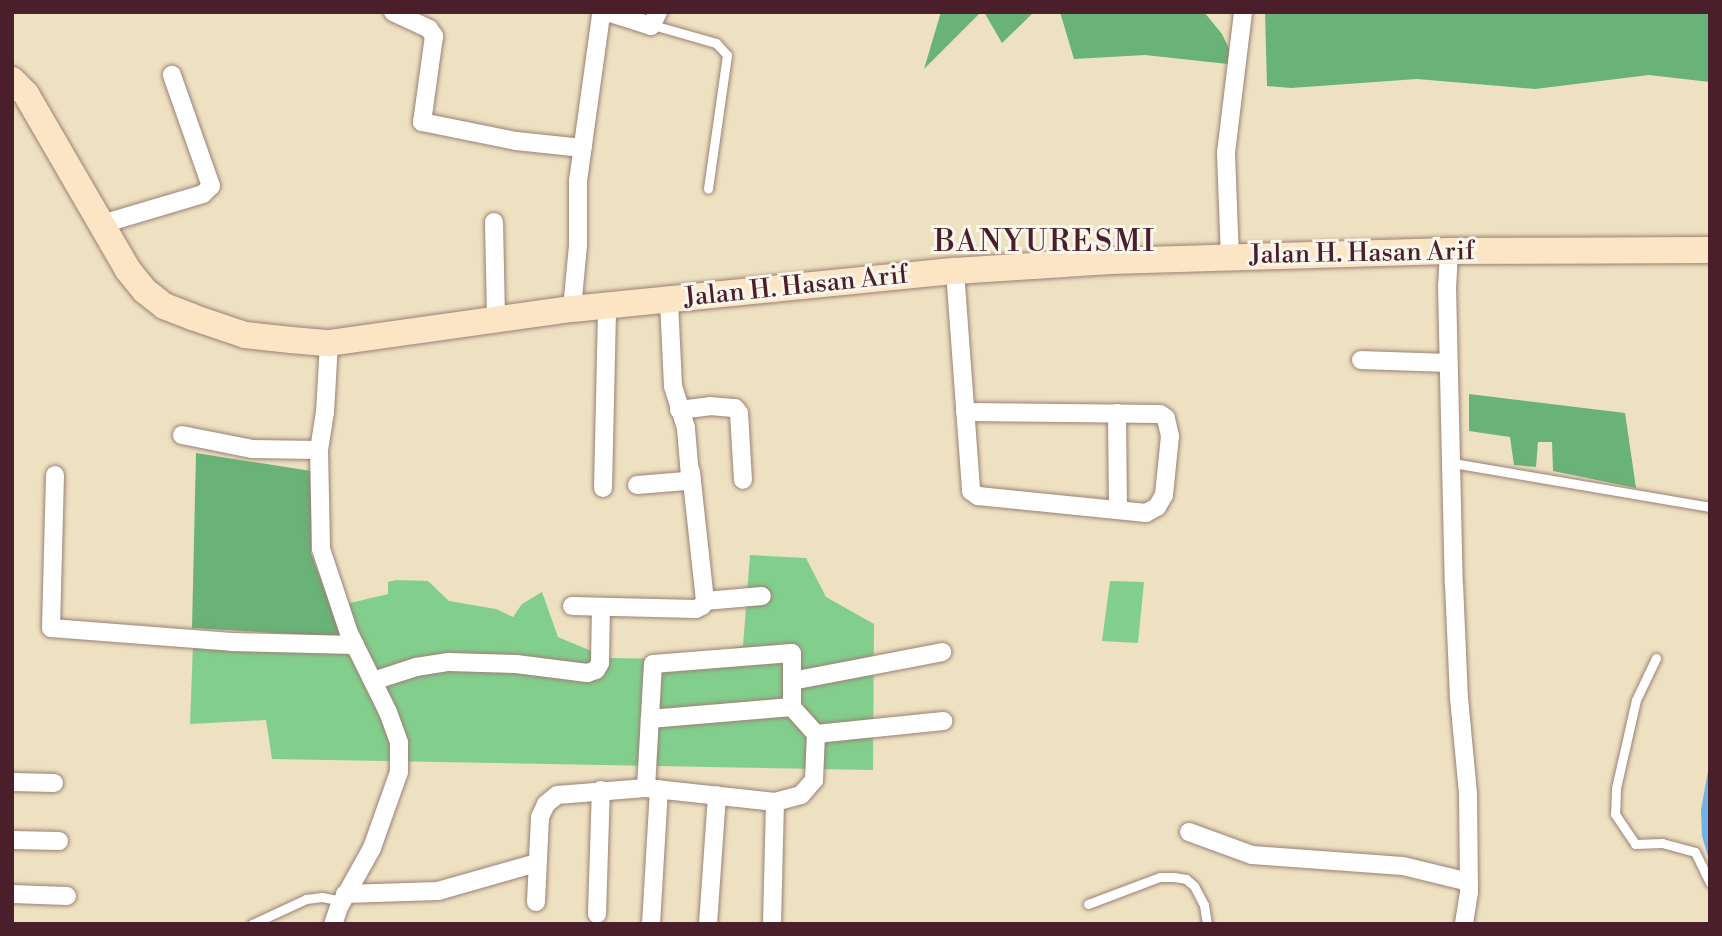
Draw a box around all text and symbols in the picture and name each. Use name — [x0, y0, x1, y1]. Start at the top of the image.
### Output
district label: BANYURESMI — [935, 224, 1155, 260]
street label: Jalan H. Hasan Arif — [1249, 236, 1475, 272]
street label: Jalan H. Hasan Arif — [683, 260, 909, 314]

